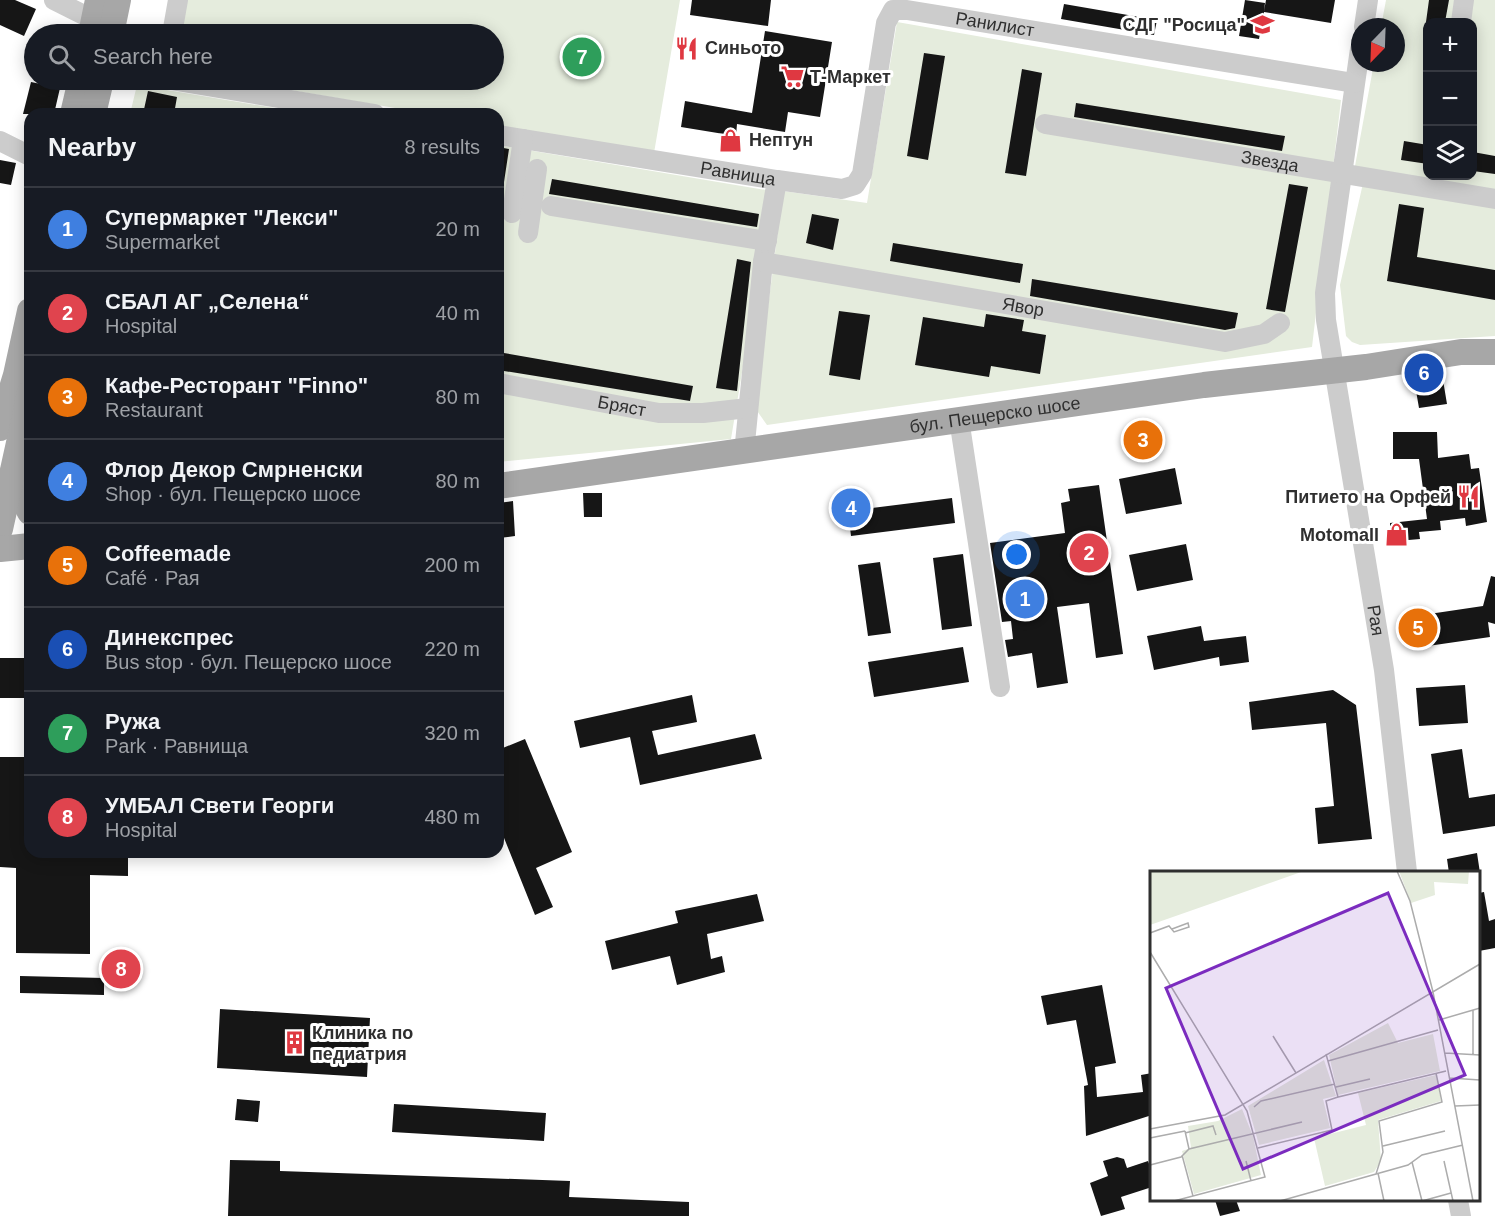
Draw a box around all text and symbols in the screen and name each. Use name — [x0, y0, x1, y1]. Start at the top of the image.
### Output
street label: Ранилист — [954, 8, 1036, 41]
school or university icon: СДГ "Росица" — [1250, 12, 1276, 38]
place label: СДГ "Росица" — [1122, 15, 1245, 35]
north arrow — [1351, 18, 1405, 72]
map controls — [1423, 18, 1477, 180]
button: + — [1423, 18, 1477, 72]
search box — [24, 24, 504, 90]
pin: 7 — [562, 34, 602, 80]
restaurant icon: Синьото — [674, 35, 700, 61]
place label: Синьото — [705, 38, 781, 58]
icon: search — [45, 41, 78, 74]
text: Search here — [93, 44, 213, 69]
supermarket icon: Т-Маркет — [779, 64, 805, 90]
place label: Т-Маркет — [810, 67, 891, 87]
button: − — [1423, 72, 1477, 126]
button: layers — [1423, 126, 1477, 180]
shop icon: Нептун — [718, 127, 744, 153]
place label: Нептун — [749, 130, 813, 150]
text: Nearby — [48, 132, 136, 162]
text: 8 results — [404, 136, 480, 158]
street label: Звезда — [1240, 147, 1301, 176]
street label: Равнища — [699, 158, 778, 190]
text: Супермаркет "Лекси" — [105, 205, 338, 230]
text: 1 — [62, 218, 73, 240]
text: 20 m — [436, 218, 480, 240]
text: Supermarket — [105, 231, 220, 253]
text: СБАЛ АГ „Селена“ — [105, 289, 310, 314]
street label: Явор — [1001, 294, 1046, 321]
text: 2 — [62, 302, 73, 324]
text: 40 m — [436, 302, 480, 324]
text: Hospital — [105, 315, 177, 337]
pin: 6 — [1404, 350, 1444, 395]
text: Кафе-Ресторант "Finno" — [105, 373, 368, 398]
text: 3 — [62, 386, 73, 408]
text: 80 m — [436, 386, 480, 408]
street label: Бряст — [596, 392, 648, 420]
street label: бул. Пещерско шосе — [908, 393, 1082, 437]
text: Restaurant — [105, 399, 203, 421]
pin: 3 — [1124, 418, 1162, 462]
text: Флор Декор Смрненски — [105, 457, 363, 482]
text: 4 — [62, 470, 73, 492]
text: 80 m — [436, 470, 480, 492]
text: Shop · бул. Пещерско шосе — [105, 483, 361, 505]
restaurant icon: Питието на Орфей — [1456, 484, 1482, 510]
pin: 4 — [832, 486, 870, 530]
place label: Питието на Орфей — [1285, 487, 1451, 507]
shop icon: Motomall — [1384, 522, 1410, 548]
place label: Motomall — [1300, 525, 1379, 545]
pin: 2 — [1070, 530, 1108, 576]
your location — [1002, 540, 1031, 569]
text: Coffeemade — [105, 541, 231, 566]
text: 5 — [62, 554, 73, 576]
text: 200 m — [424, 554, 480, 576]
text: Café · Рая — [105, 567, 200, 589]
pin: 1 — [1006, 576, 1044, 622]
street label: Рая — [1363, 603, 1388, 637]
pin: 5 — [1398, 606, 1438, 650]
text: Динекспрес — [105, 625, 234, 650]
text: 6 — [62, 638, 73, 660]
text: 220 m — [424, 638, 480, 660]
text: Bus stop · бул. Пещерско шосе — [105, 651, 392, 673]
text: Ружа — [105, 709, 160, 734]
text: 7 — [62, 722, 73, 744]
text: 320 m — [424, 722, 480, 744]
text: Park · Равнища — [105, 735, 248, 757]
text: УМБАЛ Свети Георги — [105, 793, 334, 818]
text: 8 — [62, 806, 73, 828]
text: 480 m — [424, 806, 480, 828]
text: Hospital — [105, 819, 177, 841]
inset map — [1150, 871, 1480, 1201]
pin: 8 — [102, 946, 140, 992]
place label: Клиника по педиатрия — [312, 1023, 413, 1064]
building icon: Клиника по педиатрия — [281, 1030, 307, 1056]

